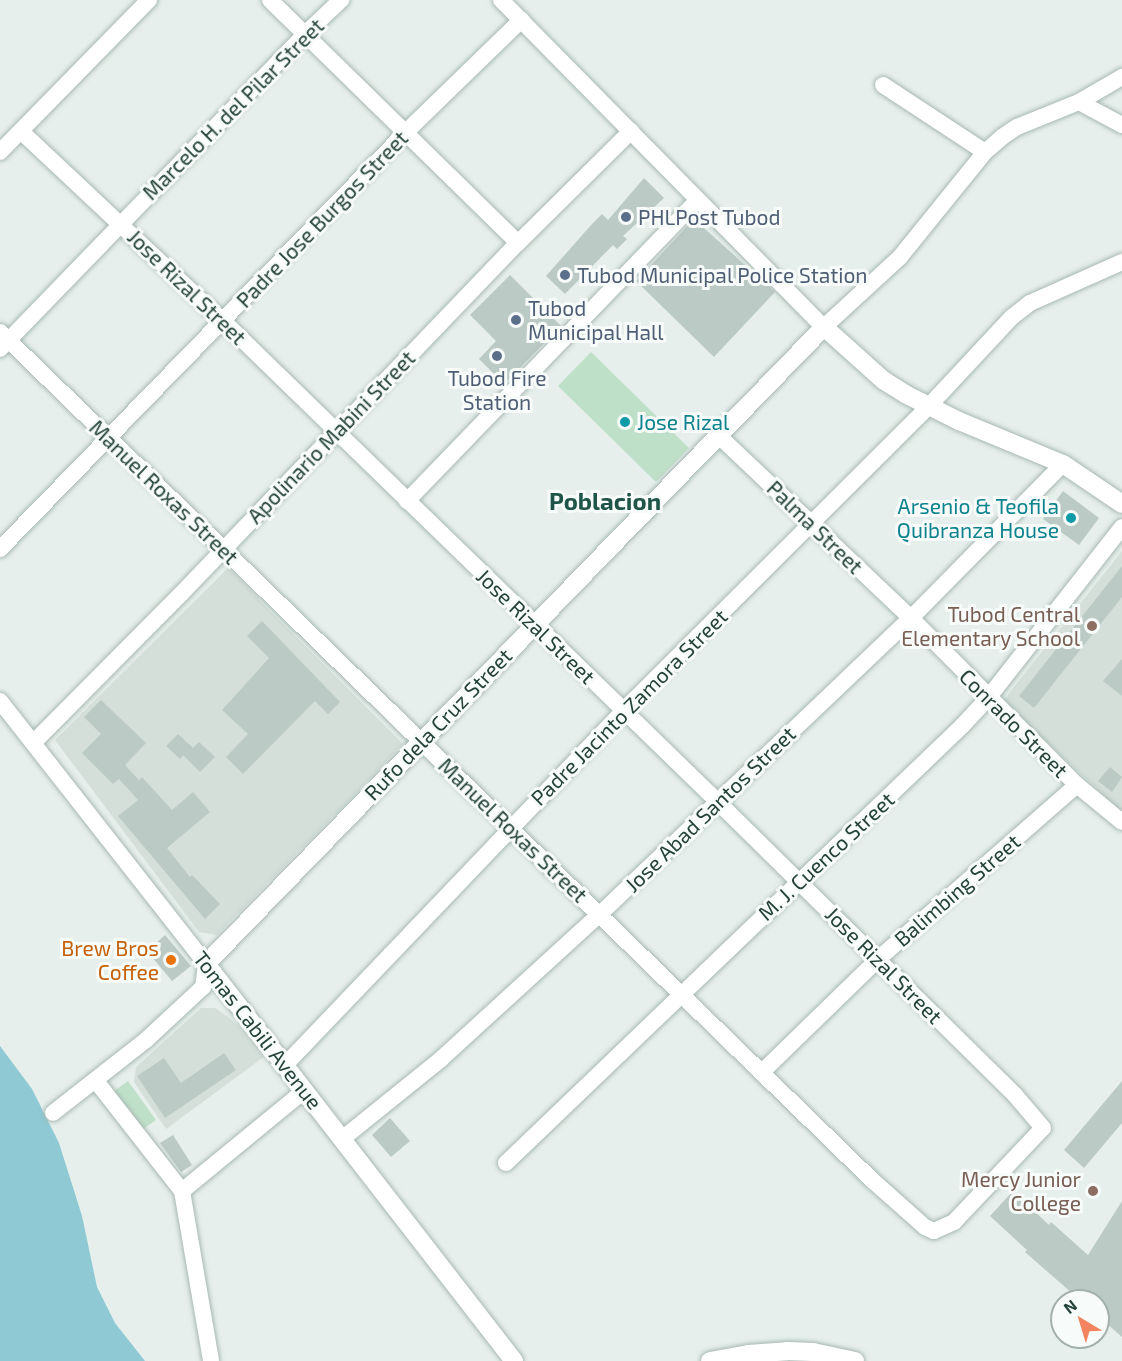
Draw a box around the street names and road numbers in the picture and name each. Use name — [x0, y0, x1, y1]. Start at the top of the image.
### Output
street label: Marcelo H. del Pilar Street — [137, 13, 329, 205]
street label: Padre Jose Burgos Street — [231, 125, 413, 313]
street label: Jose Rizal Street — [122, 224, 252, 350]
street label: Apolinario Mabini Street — [242, 345, 420, 529]
street label: Manuel Roxas Street — [84, 414, 244, 570]
street label: Palma Street — [762, 475, 868, 579]
street label: Jose Rizal Street — [471, 563, 601, 689]
street label: Padre Jacinto Zamora Street — [525, 603, 733, 811]
street label: Rufo dela Cruz Street — [359, 643, 517, 805]
street label: Conrado Street — [955, 664, 1073, 782]
street label: Jose Abad Santos Street — [619, 721, 801, 897]
street label: Manuel Roxas Street — [433, 752, 593, 908]
street label: M. J. Cuenco Street — [753, 786, 899, 926]
street label: Balimbing Street — [889, 828, 1025, 952]
street label: Jose Rizal Street — [820, 901, 948, 1029]
street label: Tomas Cabili Avenue — [188, 946, 328, 1114]

